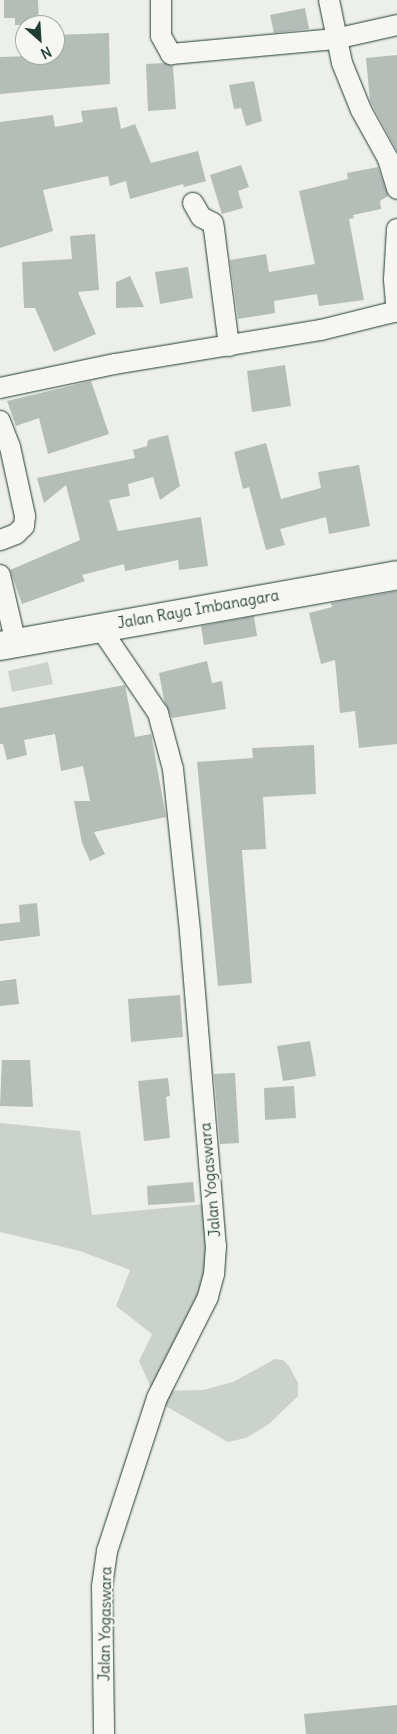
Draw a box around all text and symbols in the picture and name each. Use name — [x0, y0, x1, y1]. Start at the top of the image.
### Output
north arrow — [15, 15, 65, 65]
text: N — [38, 42, 54, 63]
street label: Jalan Raya Imbanagara — [116, 586, 280, 632]
street label: Jalan Yogaswara — [196, 1122, 224, 1238]
street label: Jalan Yogaswara — [95, 1566, 115, 1682]

